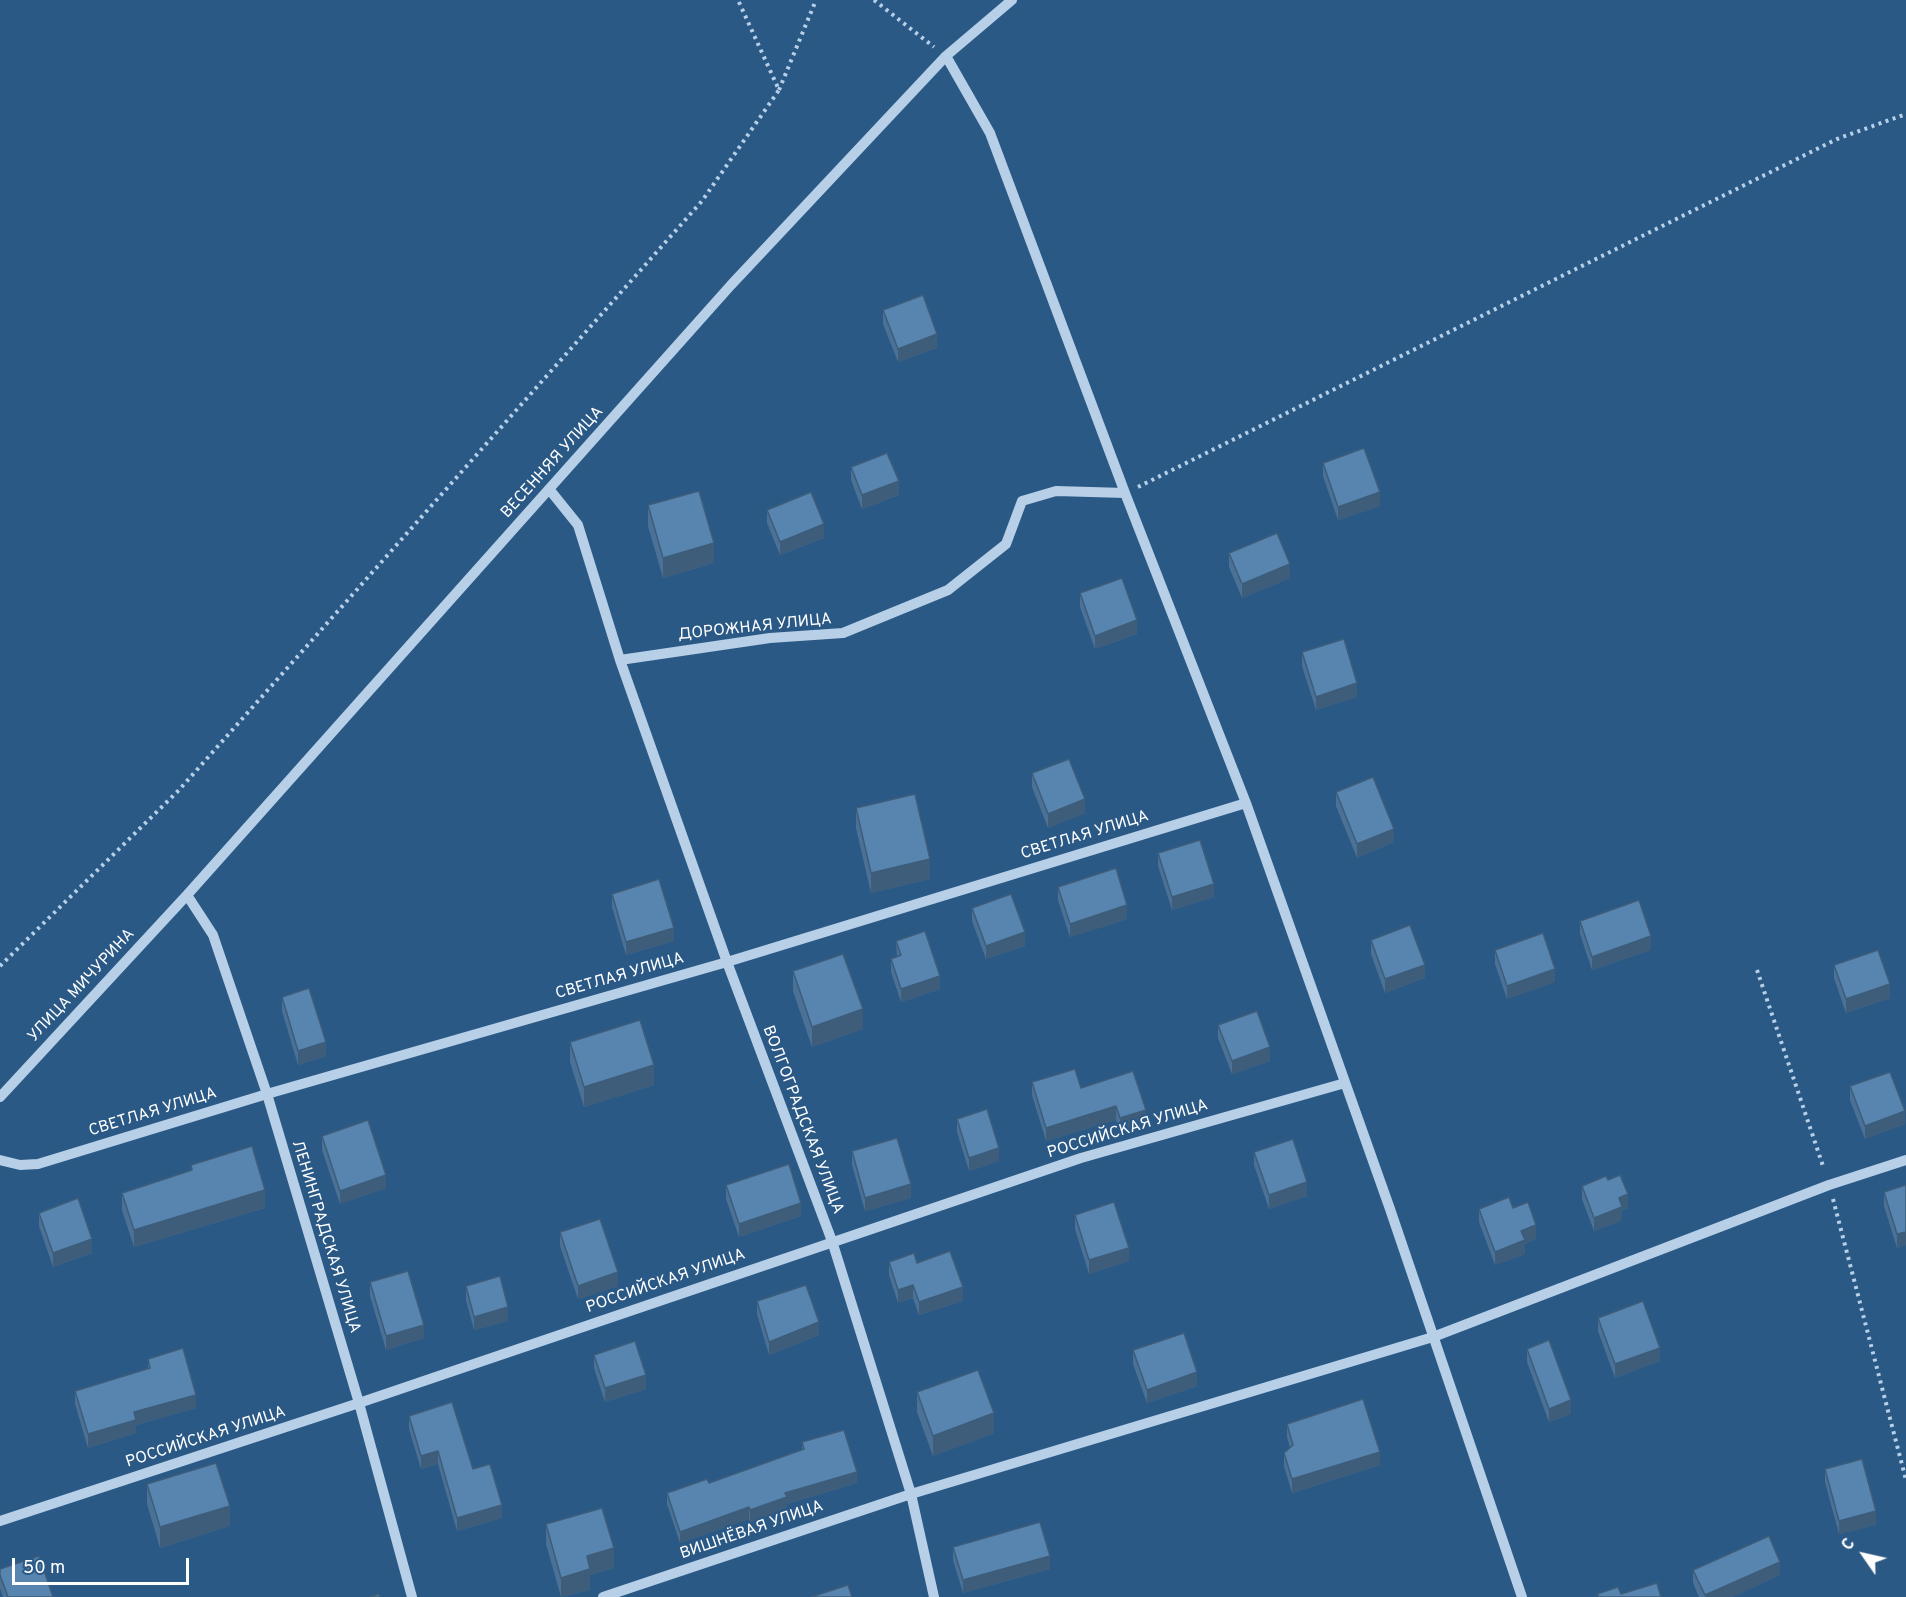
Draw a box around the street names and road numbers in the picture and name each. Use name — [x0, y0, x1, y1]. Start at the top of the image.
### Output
street label: ВЕСЕННЯЯ УЛИЦА — [498, 403, 608, 523]
street label: ДОРОЖНАЯ УЛИЦА — [677, 610, 833, 646]
street label: СВЕТЛАЯ УЛИЦА — [1019, 807, 1151, 865]
street label: УЛИЦА МИЧУРИНА — [25, 925, 139, 1047]
street label: СВЕТЛАЯ УЛИЦА — [554, 949, 686, 1005]
street label: ВОЛГОГРАДСКАЯ УЛИЦА — [757, 1023, 847, 1217]
street label: СВЕТЛАЯ УЛИЦА — [87, 1084, 219, 1142]
street label: РОССИЙСКАЯ УЛИЦА — [1045, 1096, 1211, 1164]
street label: ЛЕНИНГРАДСКАЯ УЛИЦА — [286, 1138, 364, 1336]
street label: РОССИЙСКАЯ УЛИЦА — [584, 1246, 748, 1318]
street label: РОССИЙСКАЯ УЛИЦА — [124, 1403, 288, 1473]
street label: ВИШНЁВАЯ УЛИЦА — [678, 1497, 826, 1565]

